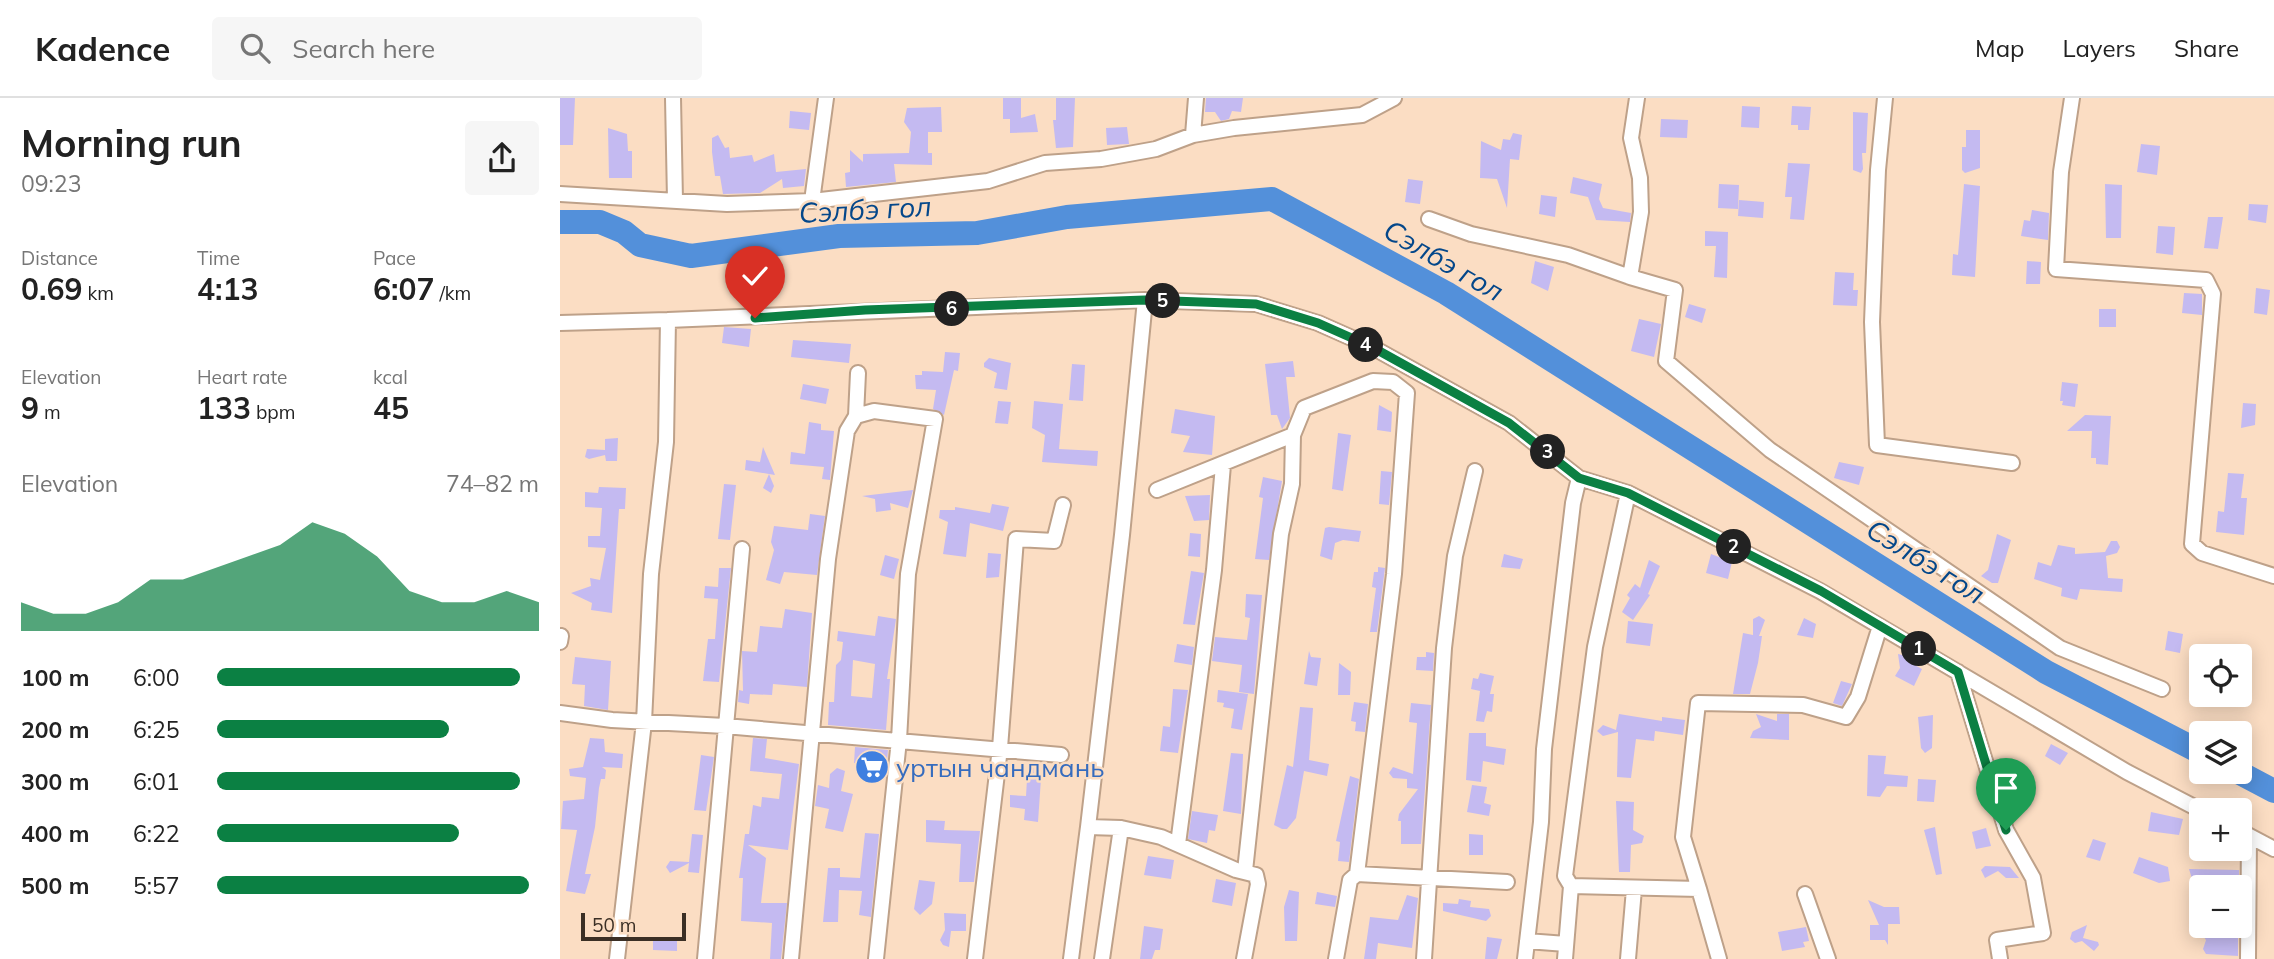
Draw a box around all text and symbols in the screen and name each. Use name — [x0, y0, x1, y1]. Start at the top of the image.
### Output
search box — [212, 17, 702, 80]
text: Kadence — [35, 28, 170, 69]
icon: search — [236, 29, 274, 67]
text: Search here — [292, 32, 435, 65]
text: Map — [1975, 33, 2024, 63]
text: Layers — [2062, 33, 2136, 63]
text: Share — [2174, 33, 2239, 63]
text: Morning run — [21, 119, 242, 167]
button: share — [465, 121, 539, 195]
text: 09:23 — [21, 169, 81, 198]
water label: Сэлбэ гол — [798, 188, 932, 230]
water label: Сэлбэ гол — [1378, 212, 1510, 308]
text: Distance — [21, 246, 98, 270]
text: Time — [197, 246, 240, 270]
text: Pace — [373, 246, 416, 270]
pin — [725, 246, 785, 318]
icon: check — [736, 257, 774, 295]
text: 0.69 — [21, 270, 82, 308]
text: 4:13 — [197, 270, 258, 308]
text: 6:07 — [373, 270, 434, 308]
text: km — [82, 281, 114, 305]
text: /km — [434, 281, 471, 305]
pin: 5 — [1146, 284, 1180, 318]
text: 5 — [1157, 288, 1168, 312]
pin: 6 — [934, 292, 970, 326]
text: 6 — [946, 296, 957, 320]
pin: 4 — [1348, 328, 1384, 362]
text: 4 — [1360, 332, 1371, 356]
text: Elevation — [21, 365, 101, 389]
text: Heart rate — [197, 365, 287, 389]
text: kcal — [373, 365, 408, 389]
text: 9 — [21, 389, 39, 427]
text: 133 — [197, 389, 251, 427]
text: 45 — [373, 389, 409, 427]
text: m — [39, 400, 61, 424]
text: bpm — [251, 400, 295, 424]
pin: 3 — [1530, 434, 1566, 470]
text: 3 — [1542, 439, 1553, 463]
text: Elevation — [21, 469, 118, 498]
text: 74–82 m — [446, 469, 539, 498]
water label: Сэлбэ гол — [1860, 511, 1992, 611]
pin: 2 — [1716, 530, 1752, 564]
text: 2 — [1728, 534, 1739, 558]
pin: 1 — [1902, 632, 1936, 666]
text: 1 — [1913, 636, 1924, 660]
map controls — [2189, 644, 2252, 938]
button: locate — [2189, 644, 2252, 707]
text: 100 m — [21, 663, 89, 692]
text: 6:00 — [133, 663, 180, 692]
text: 200 m — [21, 715, 89, 744]
text: 6:25 — [133, 715, 180, 744]
button: layers — [2189, 721, 2252, 784]
supermarket icon: уртын чандмань — [853, 748, 891, 786]
place label: уртын чандмань — [896, 751, 1104, 784]
pin — [1976, 758, 2036, 830]
text: 300 m — [21, 767, 89, 796]
text: 6:01 — [133, 767, 180, 796]
icon: arrive — [1987, 769, 2025, 807]
button: + — [2189, 798, 2252, 861]
text: 400 m — [21, 819, 89, 848]
text: 6:22 — [133, 819, 180, 848]
text: 500 m — [21, 871, 89, 900]
text: 5:57 — [133, 871, 180, 900]
button: − — [2189, 875, 2252, 938]
scale bar — [581, 910, 686, 942]
text: 50 m — [592, 913, 636, 937]

